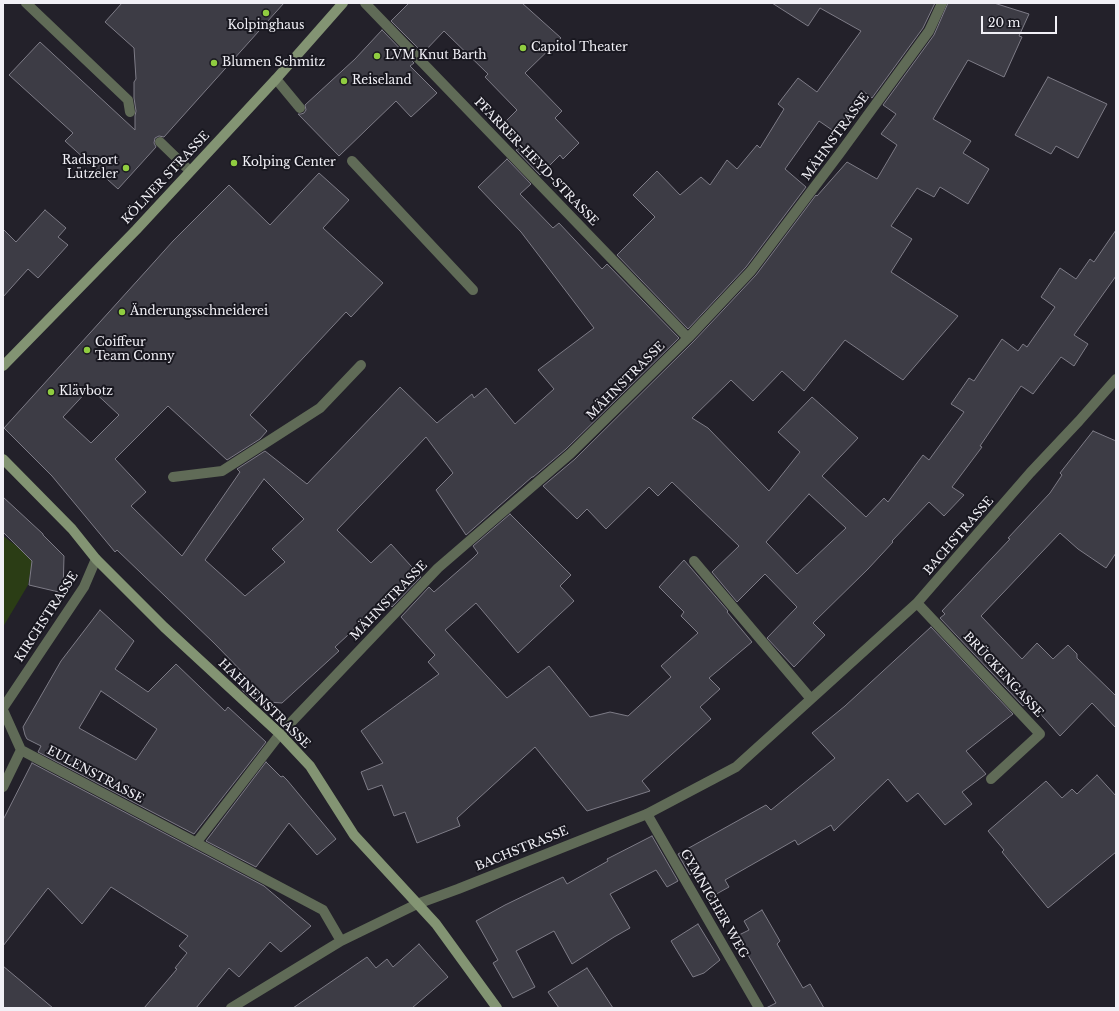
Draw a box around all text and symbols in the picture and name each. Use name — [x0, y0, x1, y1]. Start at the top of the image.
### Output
marker: Kolpinghaus — [261, 8, 271, 18]
scale bar — [983, 8, 1059, 34]
text: 20 m — [988, 15, 1020, 30]
place label: Kolpinghaus — [228, 19, 304, 33]
place label: Capitol Theater — [531, 41, 628, 55]
marker: Capitol Theater — [518, 43, 528, 53]
place label: LVM Knut Barth — [385, 49, 487, 63]
marker: LVM Knut Barth — [372, 51, 382, 61]
place label: Blumen Schmitz — [222, 56, 325, 70]
marker: Blumen Schmitz — [209, 58, 219, 68]
place label: Reiseland — [352, 74, 412, 88]
marker: Reiseland — [339, 76, 349, 86]
street label: MÄHNSTRASSE — [799, 91, 873, 183]
street label: PFARRER-HEYD-STRASSE — [471, 95, 601, 229]
street label: KÖLNER STRASSE — [119, 129, 213, 227]
place label: Radsport Lützeler — [62, 154, 118, 182]
place label: Kolping Center — [242, 156, 336, 170]
marker: Kolping Center — [229, 158, 239, 168]
marker: Radsport Lützeler — [121, 163, 131, 173]
place label: Änderungsschneiderei — [130, 305, 268, 319]
marker: Änderungsschneiderei — [117, 307, 127, 317]
place label: Coiffeur Team Conny — [95, 336, 175, 364]
street label: MÄHNSTRASSE — [584, 339, 668, 423]
marker: Coiffeur Team Conny — [82, 345, 92, 355]
place label: Klävbotz — [59, 385, 113, 399]
marker: Klävbotz — [46, 387, 56, 397]
street label: BACHSTRASSE — [921, 494, 997, 578]
street label: MÄHNSTRASSE — [348, 558, 430, 644]
street label: KIRCHSTRASSE — [12, 569, 82, 665]
street label: BRÜCKENGASSE — [960, 630, 1046, 720]
street label: HAHNENSTRASSE — [215, 656, 313, 752]
street label: EULENSTRASSE — [44, 743, 146, 807]
street label: BACHSTRASSE — [473, 824, 571, 874]
street label: GYMNICHER WEG — [677, 847, 751, 961]

